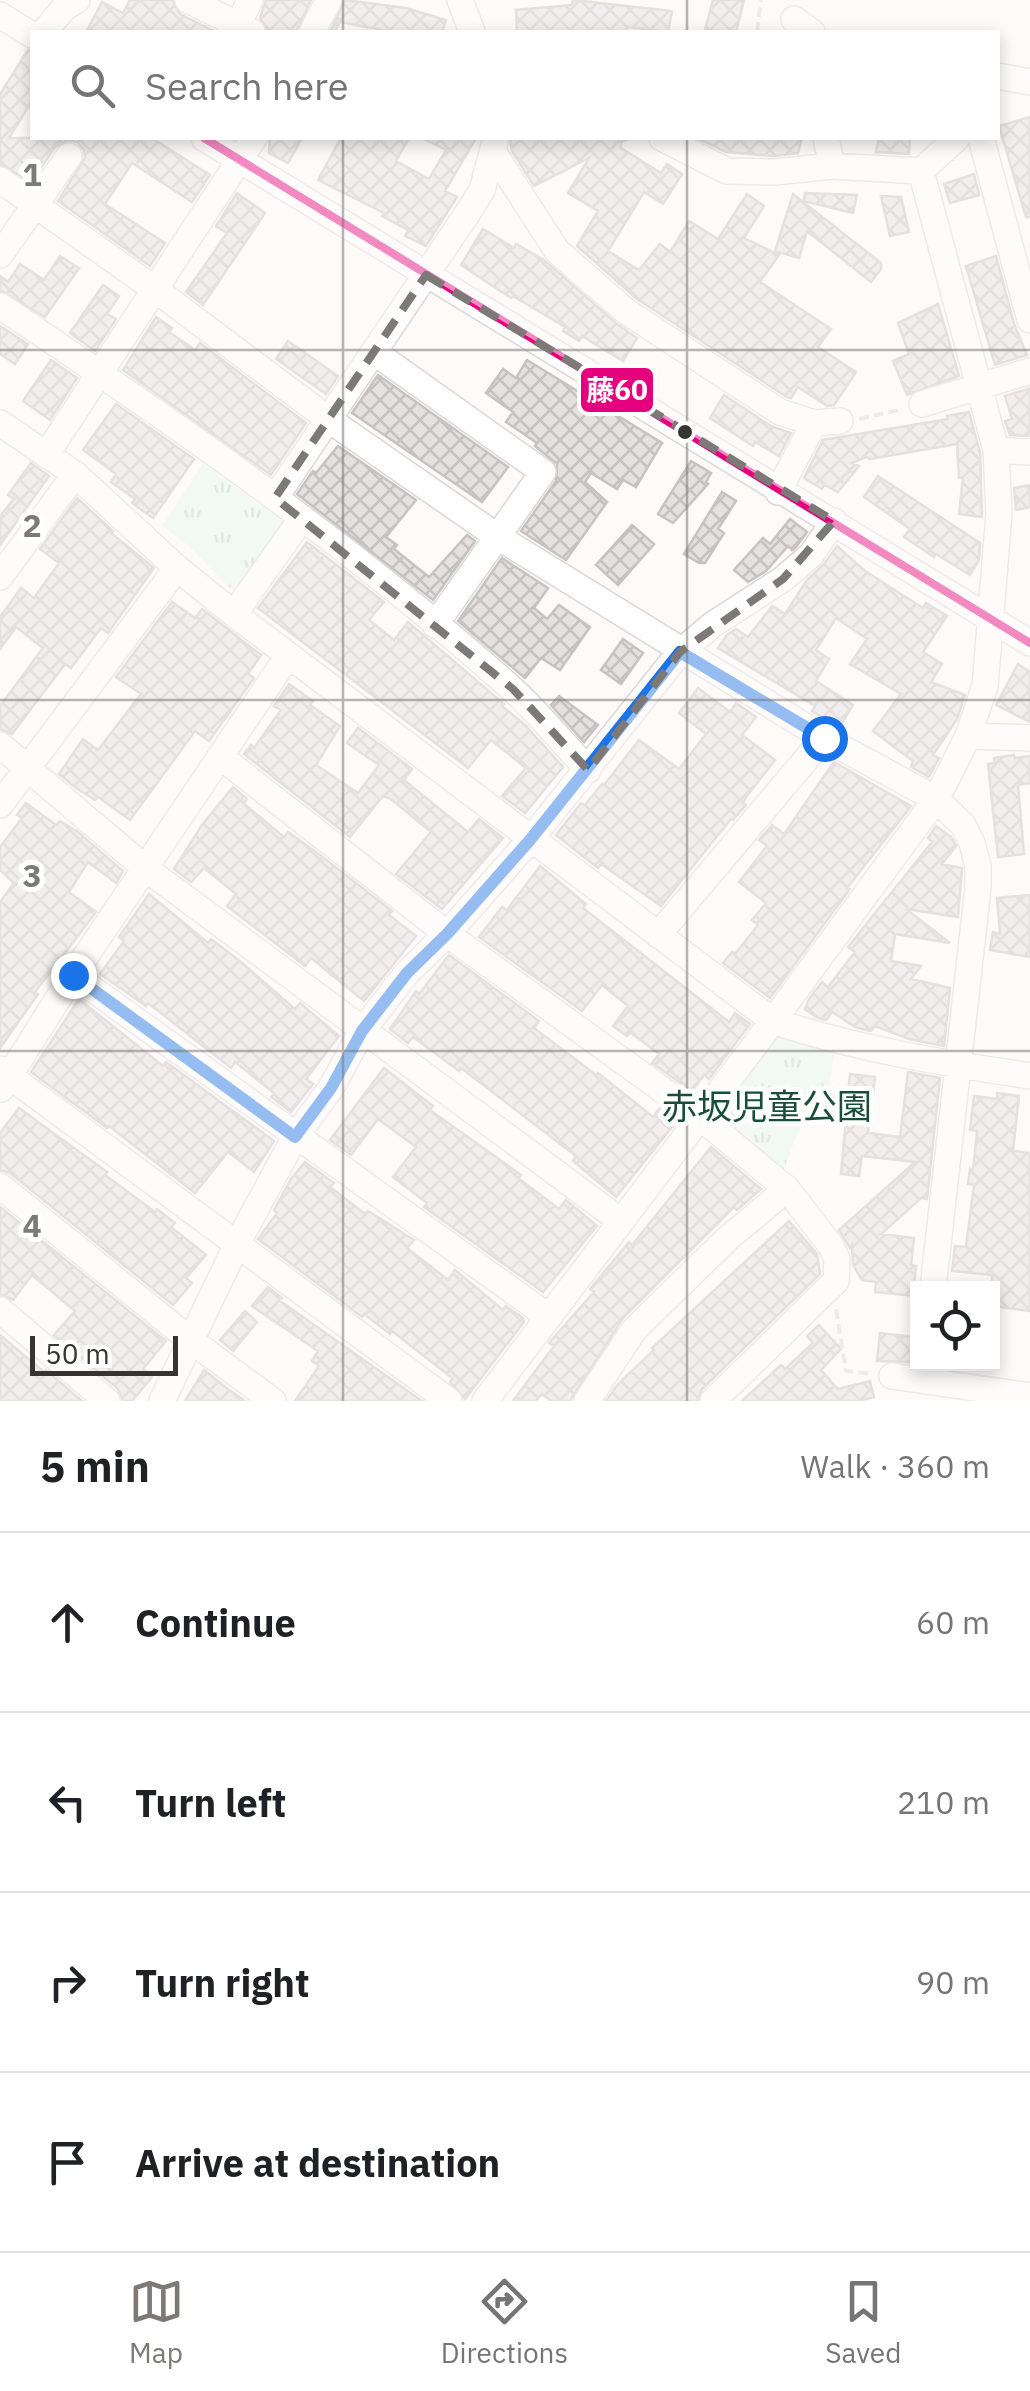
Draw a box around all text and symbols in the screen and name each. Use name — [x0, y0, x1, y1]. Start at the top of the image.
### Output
search box — [30, 30, 1000, 140]
icon: search — [65, 58, 120, 113]
text: Search here — [145, 61, 349, 110]
text: 1 — [22, 153, 42, 195]
line badge: 藤60 — [579, 366, 655, 414]
text: 藤60 — [586, 371, 648, 408]
unlabelled marker — [675, 422, 695, 442]
text: 2 — [22, 504, 42, 546]
route start — [802, 716, 848, 762]
text: 3 — [22, 854, 42, 896]
route end — [51, 953, 97, 999]
park label: 赤坂児童公園 — [662, 1083, 872, 1129]
text: 4 — [22, 1204, 42, 1246]
map controls — [910, 1281, 1000, 1371]
button: locate — [910, 1281, 1000, 1371]
scale bar — [30, 1331, 178, 1376]
text: 50 m — [45, 1335, 110, 1372]
text: 5 min — [40, 1439, 150, 1494]
text: Walk · 360 m — [801, 1445, 990, 1487]
icon: ahead — [40, 1595, 95, 1650]
text: Continue — [135, 1598, 296, 1647]
text: 60 m — [916, 1601, 990, 1643]
icon: left — [40, 1775, 95, 1830]
text: Turn left — [135, 1778, 286, 1827]
text: 210 m — [897, 1781, 990, 1823]
icon: right — [40, 1955, 95, 2010]
text: Turn right — [135, 1958, 310, 2007]
text: 90 m — [916, 1961, 990, 2003]
icon: arrive — [40, 2135, 95, 2190]
text: Arrive at destination — [135, 2138, 500, 2187]
tab: Map — [129, 2274, 184, 2371]
tab: Directions — [441, 2274, 568, 2371]
tab: Saved — [825, 2274, 901, 2371]

